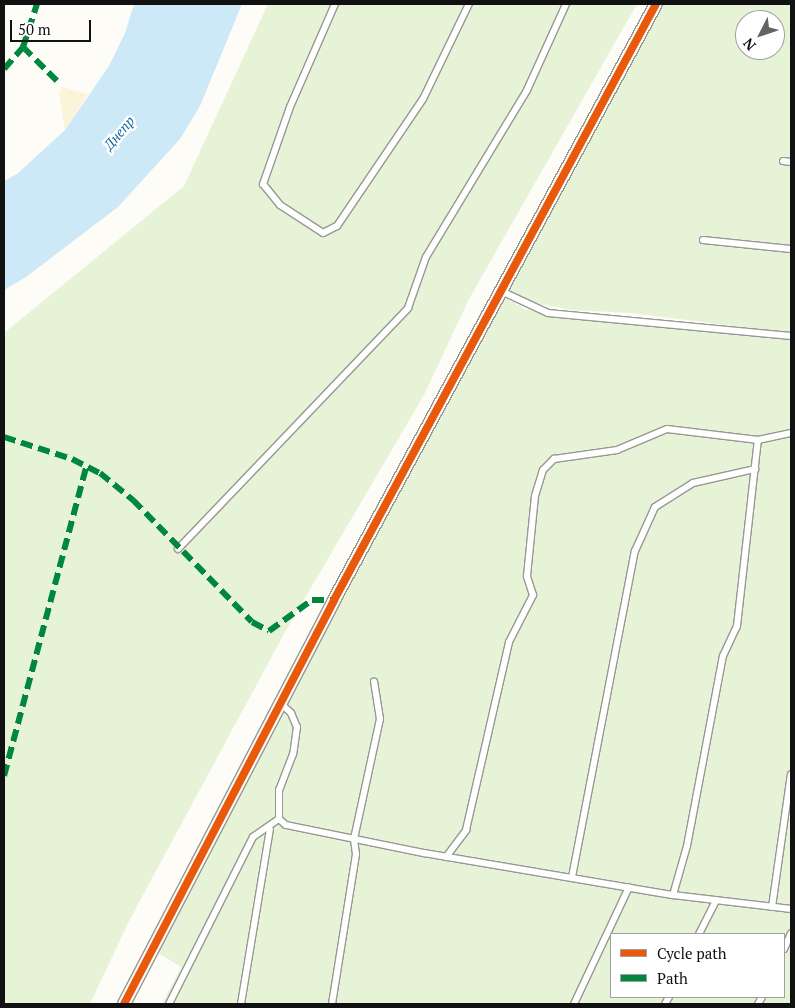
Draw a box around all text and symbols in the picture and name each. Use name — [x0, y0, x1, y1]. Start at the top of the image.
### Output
scale bar — [12, 10, 94, 42]
north arrow — [735, 10, 785, 60]
text: 50 m — [18, 19, 51, 39]
text: N — [738, 34, 760, 55]
water label: Днепр — [100, 113, 138, 153]
legend — [610, 933, 785, 998]
text: Cycle path — [657, 943, 727, 963]
text: Path — [657, 968, 688, 988]

